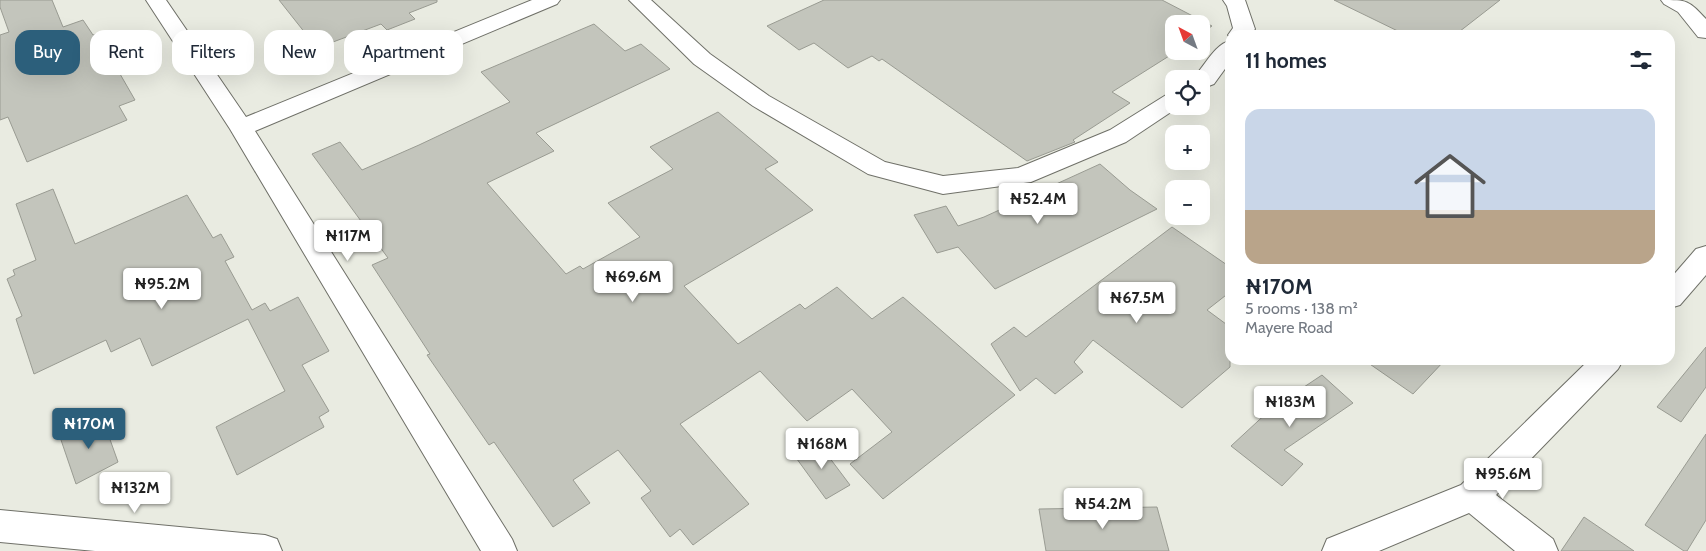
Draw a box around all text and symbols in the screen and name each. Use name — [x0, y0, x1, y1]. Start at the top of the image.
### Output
north arrow — [1165, 15, 1210, 60]
map controls — [1165, 15, 1210, 225]
chip: Buy — [15, 30, 80, 75]
chip: Rent — [90, 30, 162, 75]
chip: Filters — [172, 30, 254, 75]
chip: New — [264, 30, 334, 75]
chip: Apartment — [344, 30, 463, 75]
icon: filters — [1627, 46, 1655, 74]
text: 11 homes — [1245, 48, 1327, 73]
button: locate — [1165, 70, 1210, 115]
button: + — [1165, 125, 1210, 170]
icon: home — [1405, 141, 1495, 231]
button: − — [1165, 180, 1210, 225]
pin: ₦52.4M — [997, 182, 1079, 225]
text: ₦52.4M — [1010, 189, 1066, 208]
pin: ₦117M — [313, 220, 383, 262]
text: ₦117M — [325, 226, 371, 245]
pin: ₦69.6M — [592, 260, 674, 303]
text: ₦69.6M — [605, 267, 661, 286]
pin: ₦95.2M — [121, 268, 203, 310]
text: ₦95.2M — [134, 274, 190, 293]
text: ₦170M — [1245, 274, 1313, 299]
pin: ₦67.5M — [1096, 282, 1178, 324]
text: ₦67.5M — [1110, 288, 1164, 307]
text: 5 rooms · 138 m² — [1245, 299, 1358, 318]
text: Mayere Road — [1245, 318, 1333, 337]
pin: ₦183M — [1255, 386, 1325, 428]
text: ₦183M — [1265, 392, 1315, 411]
pin: ₦170M — [54, 408, 124, 450]
text: ₦170M — [63, 414, 115, 433]
pin: ₦168M — [787, 428, 857, 470]
text: ₦168M — [797, 434, 847, 453]
pin: ₦95.6M — [1462, 458, 1544, 500]
text: ₦95.6M — [1475, 464, 1531, 483]
pin: ₦132M — [100, 472, 170, 514]
text: ₦132M — [110, 478, 160, 497]
pin: ₦54.2M — [1062, 488, 1144, 530]
text: ₦54.2M — [1075, 494, 1131, 513]

